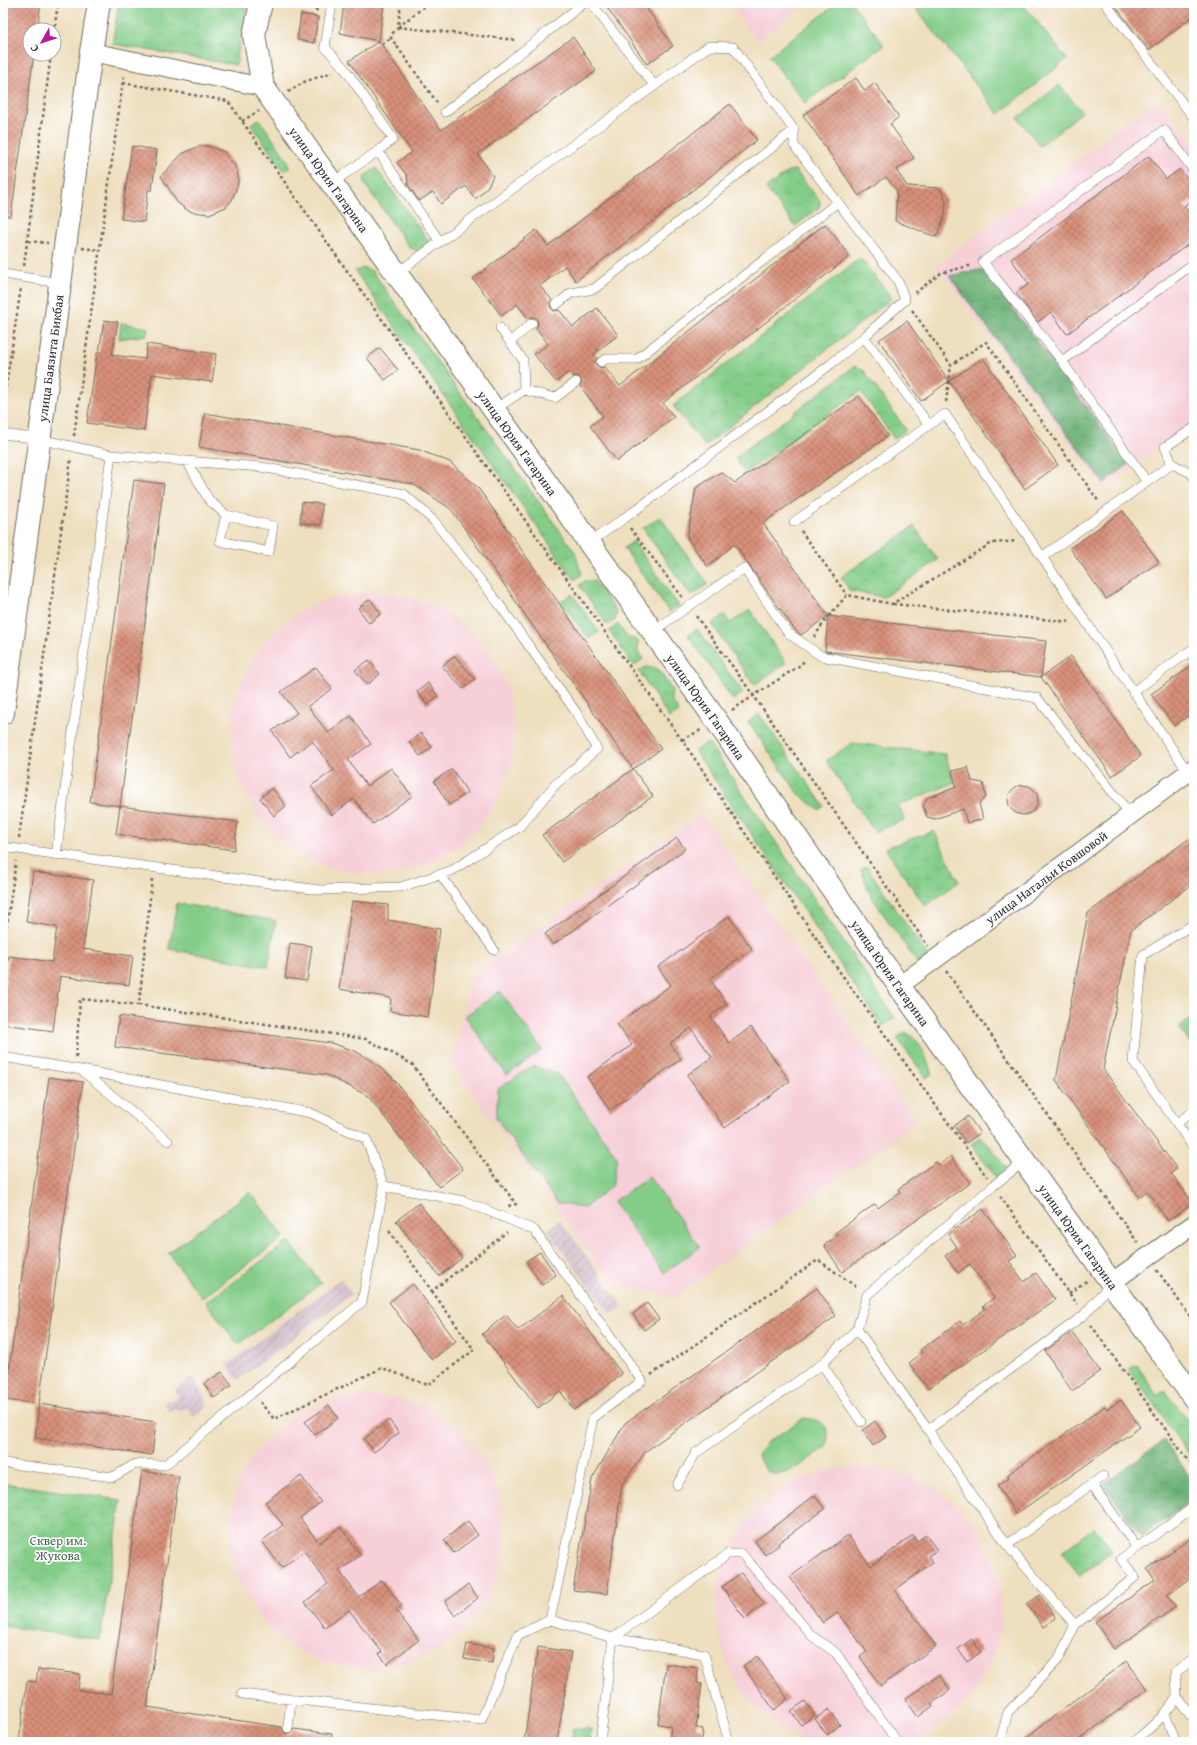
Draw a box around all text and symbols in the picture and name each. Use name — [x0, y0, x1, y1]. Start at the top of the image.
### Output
north arrow — [22, 22, 62, 62]
text: С — [26, 41, 42, 56]
street label: улица Юрия Гагарина — [284, 122, 374, 237]
street label: улица Баязита Бикбая — [32, 293, 68, 424]
street label: улица Юрия Гагарина — [473, 385, 562, 500]
street label: улица Юрия Гагарина — [661, 649, 750, 764]
street label: улица Натальи Ковшовой — [980, 826, 1111, 929]
street label: улица Юрия Гагарина — [846, 915, 935, 1031]
street label: улица Юрия Гагарина — [1033, 1179, 1123, 1294]
park label: Сквер им. Жукова — [30, 1531, 86, 1565]

